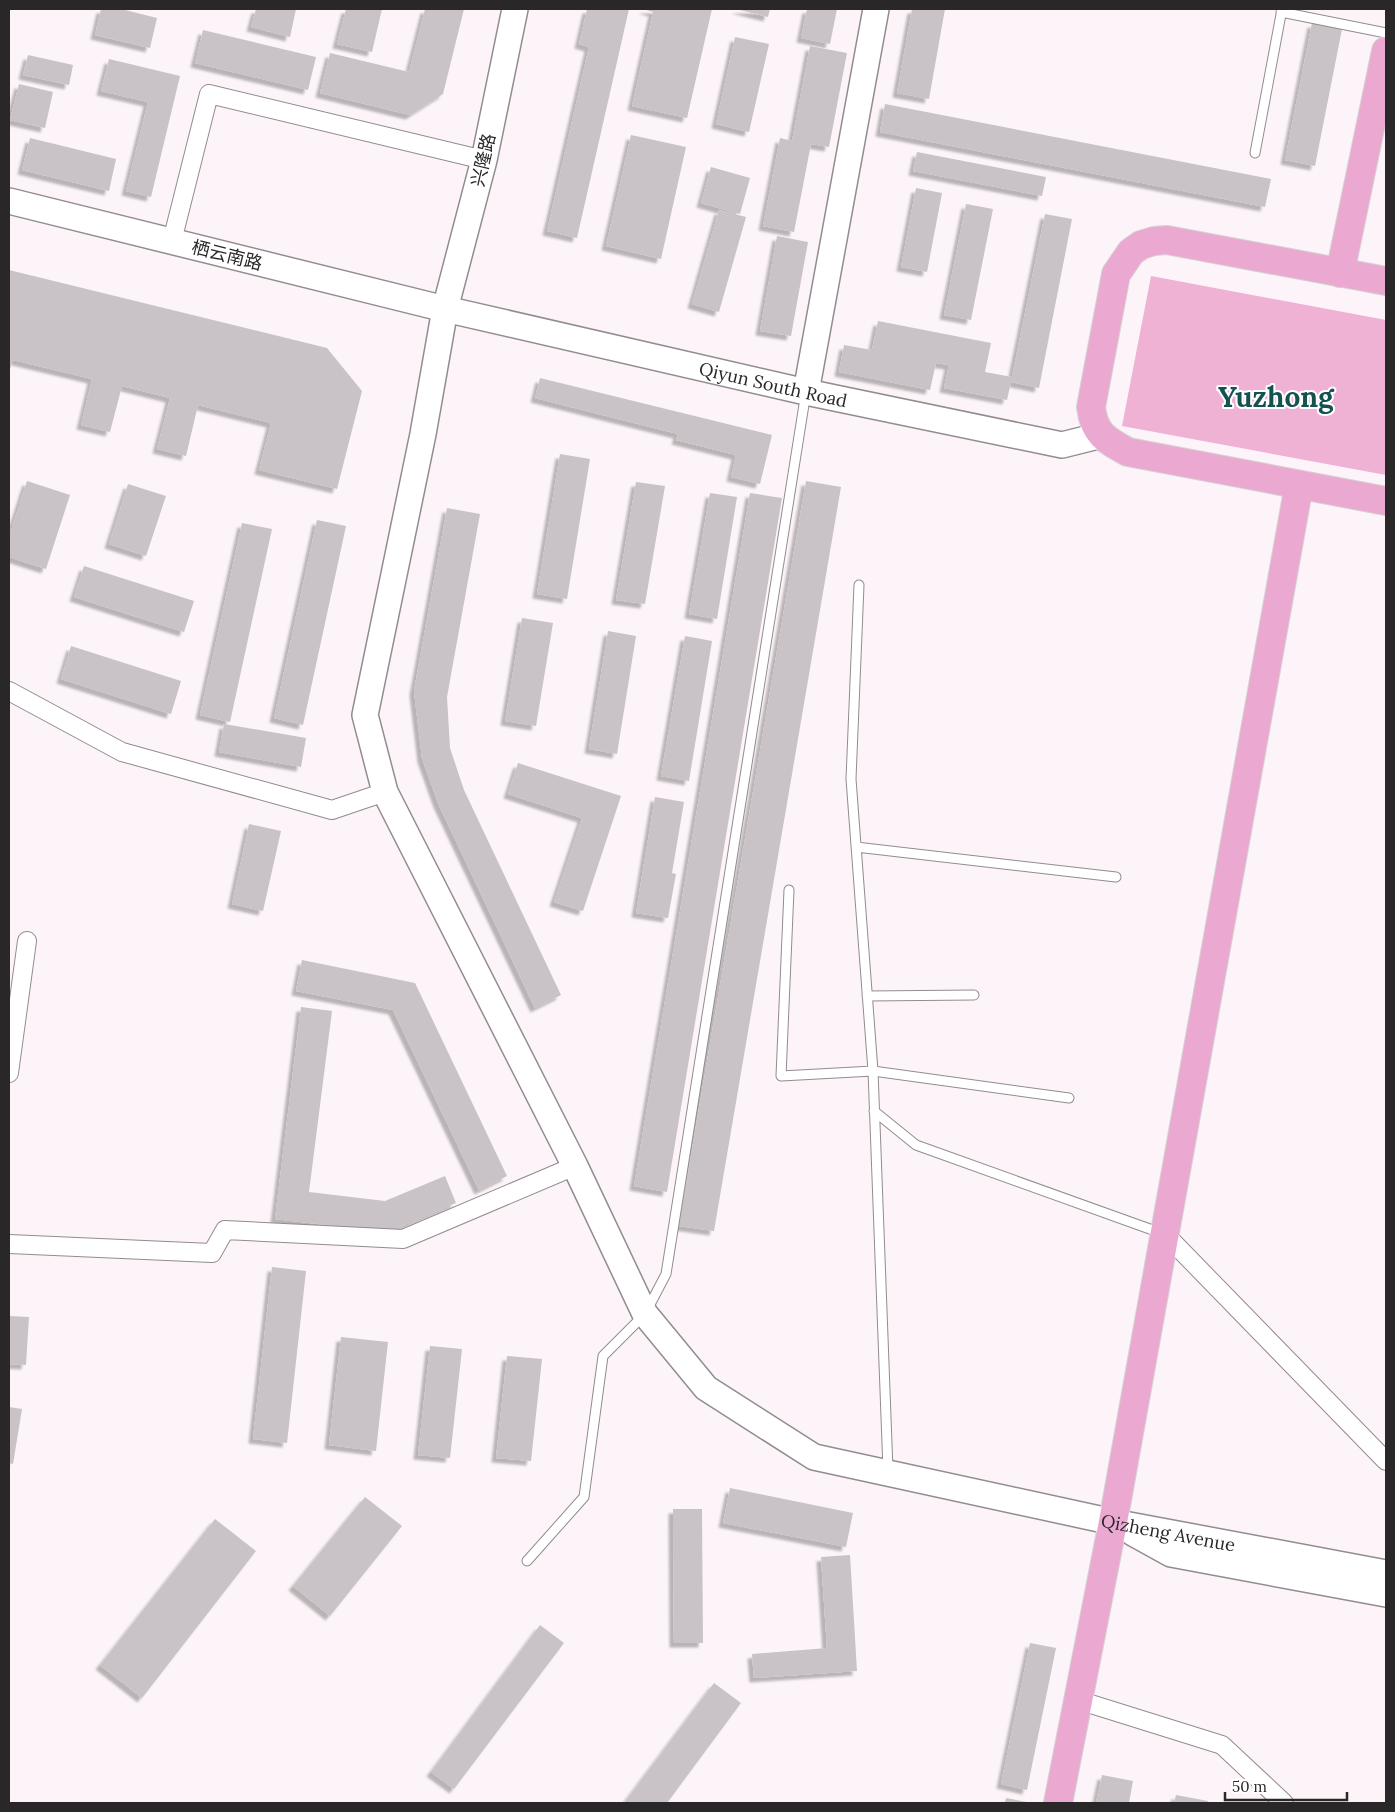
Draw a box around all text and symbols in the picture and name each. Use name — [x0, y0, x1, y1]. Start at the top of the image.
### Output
street label: 兴隆路 — [466, 131, 500, 189]
street label: 栖云南路 — [189, 235, 265, 275]
street label: Qiyun South Road — [697, 356, 850, 412]
district label: Yuzhong — [1218, 379, 1335, 415]
street label: Qizheng Avenue — [1099, 1508, 1237, 1556]
scale bar — [1225, 1770, 1348, 1802]
text: 50 m — [1232, 1777, 1267, 1796]

